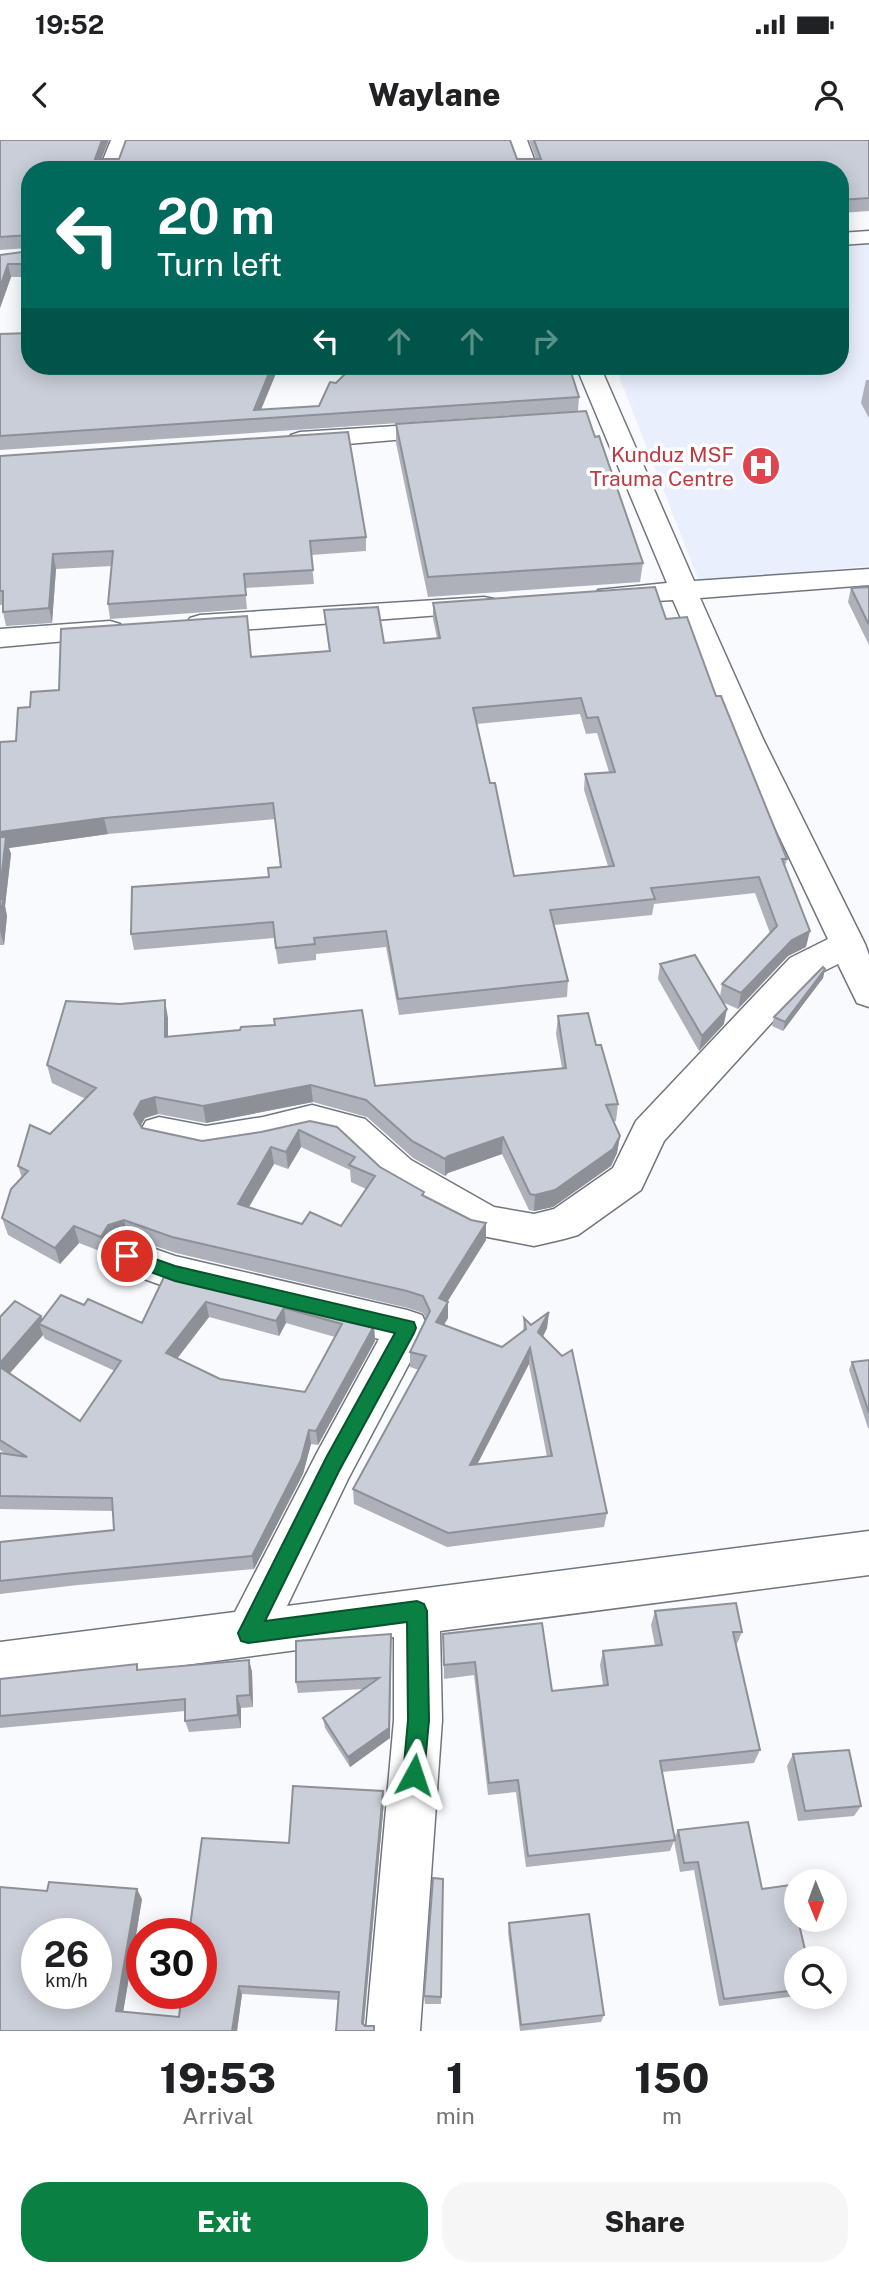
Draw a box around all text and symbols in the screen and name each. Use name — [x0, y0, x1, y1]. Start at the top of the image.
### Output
text: 19:52 — [35, 9, 104, 40]
icon: back — [21, 76, 59, 114]
text: Waylane — [368, 76, 501, 113]
icon: person — [810, 76, 848, 114]
text: 20 m — [157, 187, 275, 245]
icon: left — [42, 189, 133, 280]
text: Turn left — [157, 246, 282, 283]
icon: left — [307, 322, 345, 360]
icon: ahead — [380, 322, 418, 360]
icon: ahead — [453, 322, 491, 360]
icon: right — [526, 322, 564, 360]
place label: Kunduz MSF Trauma Centre — [590, 442, 734, 491]
hospital icon: Kunduz MSF Trauma Centre — [740, 445, 782, 487]
pin — [97, 1226, 157, 1286]
icon: arrive — [108, 1237, 146, 1275]
position arrow — [377, 1738, 451, 1812]
north arrow — [784, 1869, 847, 1932]
map controls — [784, 1869, 847, 2009]
speed limit sign: 30 — [126, 1918, 217, 2009]
text: 26 — [44, 1934, 89, 1975]
button: search — [784, 1946, 847, 2009]
text: km/h — [45, 1970, 88, 1991]
text: 19:53 — [160, 2053, 276, 2102]
text: 1 — [446, 2053, 464, 2102]
text: 150 — [634, 2053, 709, 2102]
text: Arrival — [182, 2102, 253, 2129]
text: min — [436, 2102, 475, 2129]
text: m — [662, 2102, 682, 2129]
button: Exit — [21, 2182, 428, 2262]
button: Share — [442, 2182, 848, 2262]

